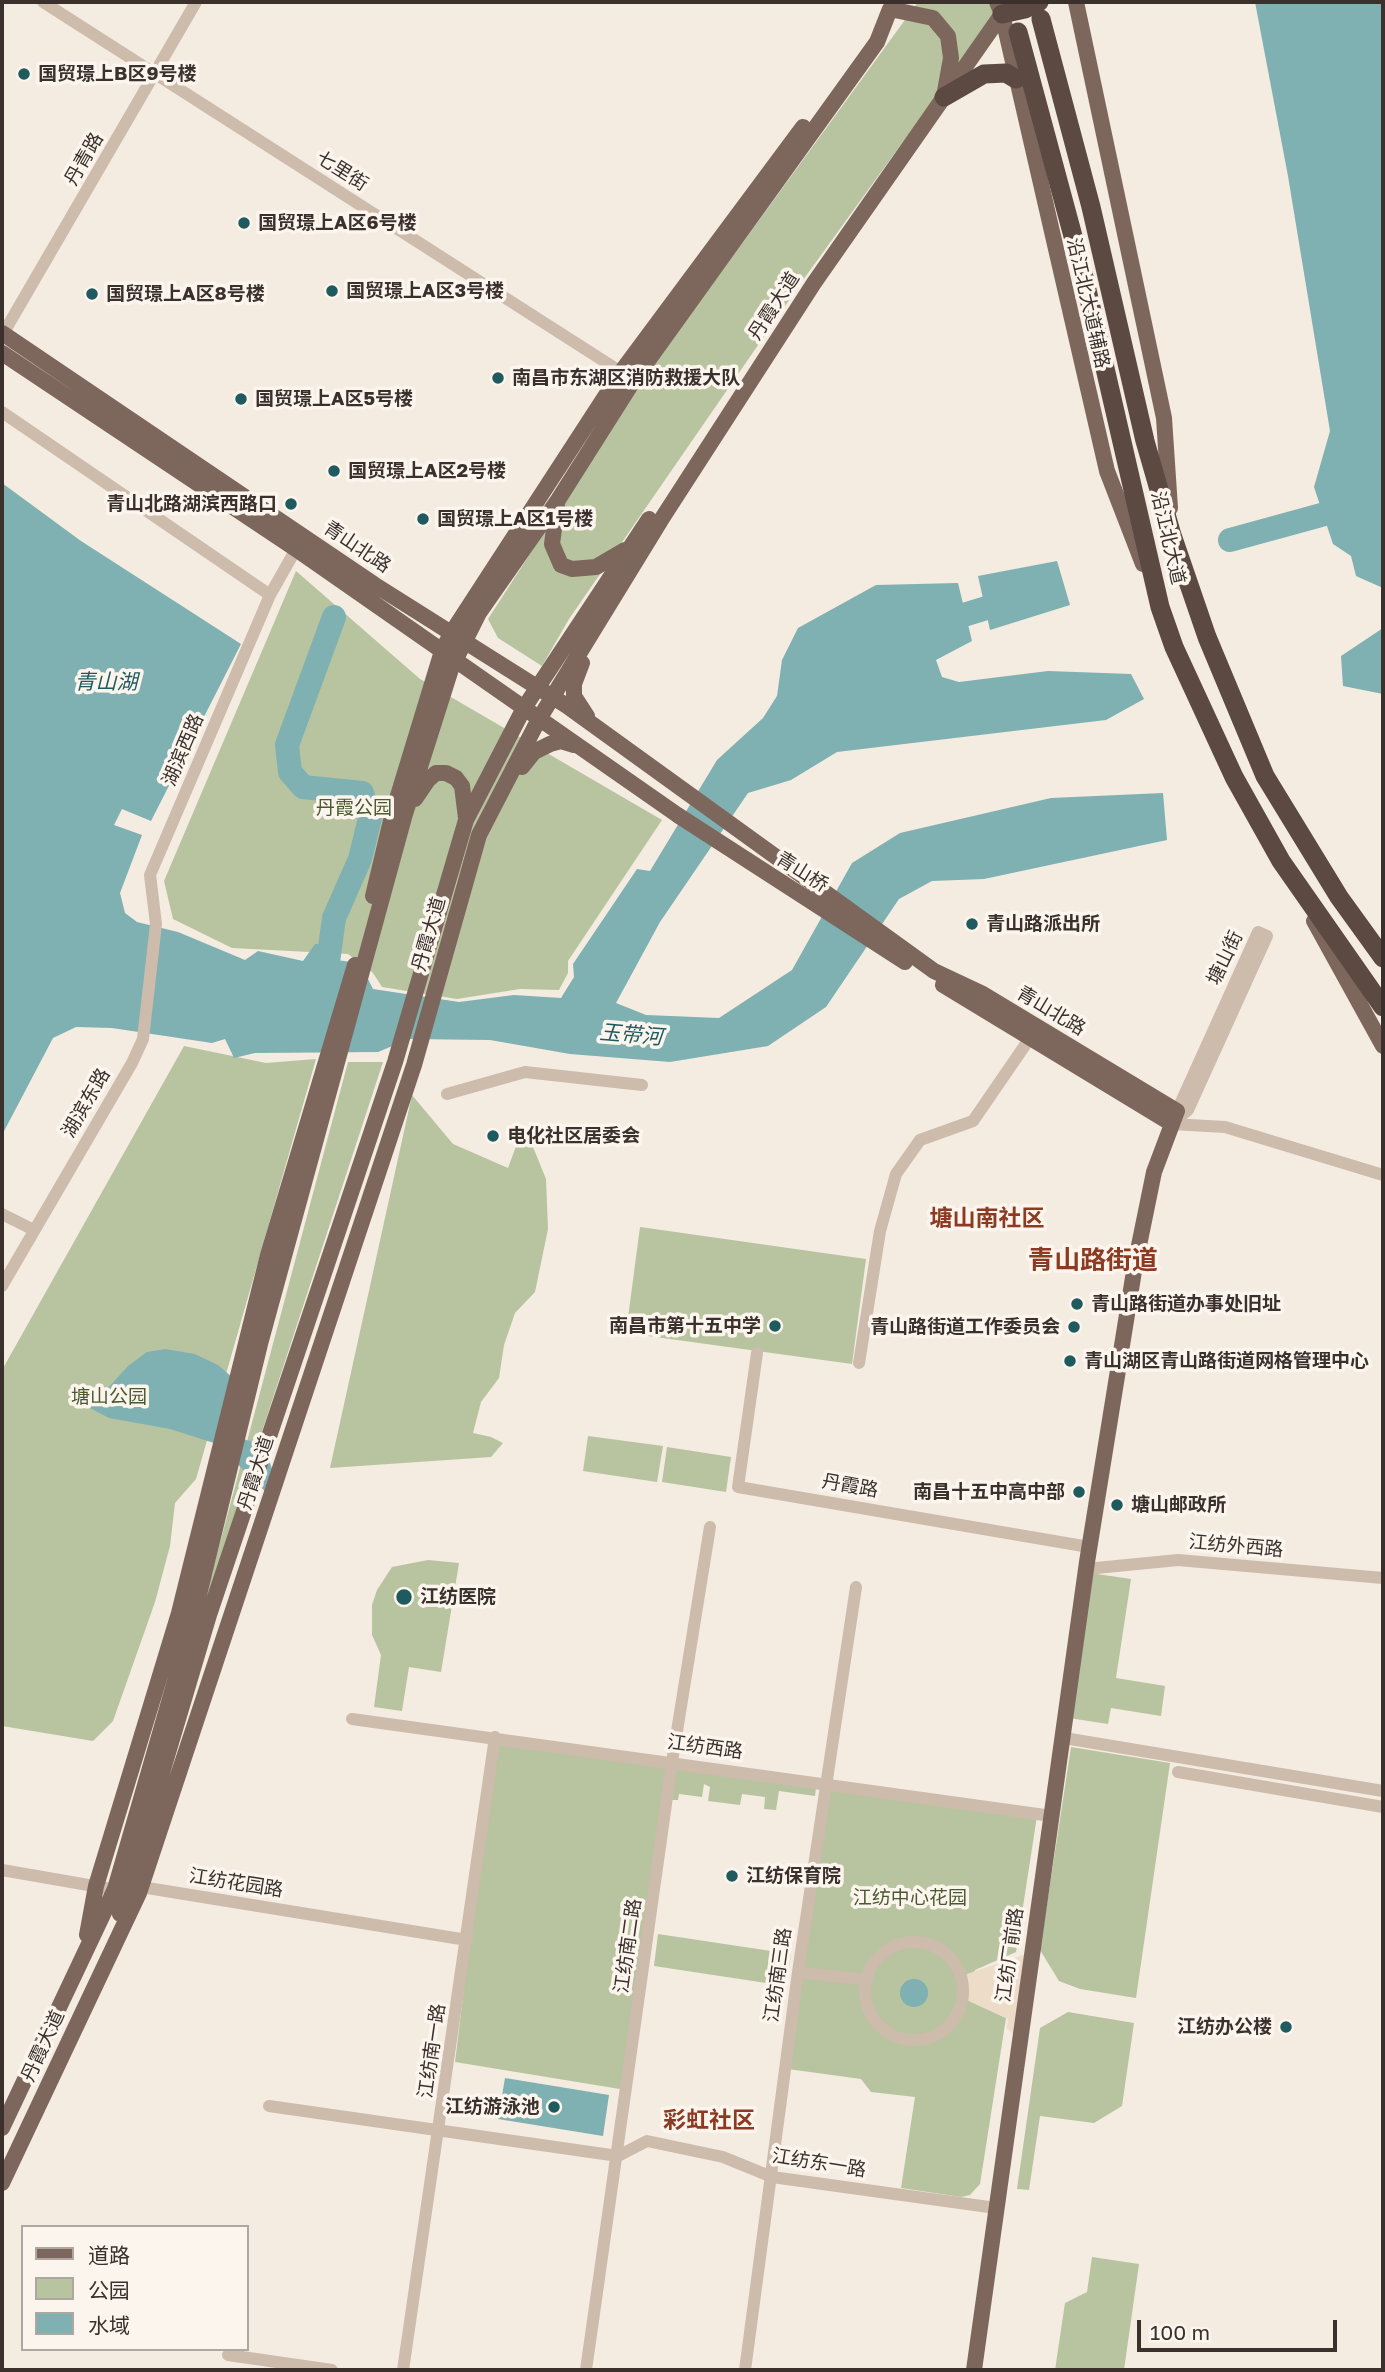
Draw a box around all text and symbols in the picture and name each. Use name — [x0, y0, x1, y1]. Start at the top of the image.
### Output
place label: 国贸璟上B区9号楼 — [38, 63, 196, 85]
marker: 国贸璟上B区9号楼 — [16, 66, 32, 82]
street label: 丹青路 — [60, 129, 108, 189]
street label: 七里街 — [312, 146, 372, 196]
place label: 国贸璟上A区6号楼 — [258, 212, 417, 234]
marker: 国贸璟上A区6号楼 — [236, 215, 252, 231]
street label: 沿江北大道辅路 — [1062, 236, 1114, 370]
street label: 丹霞大道 — [744, 268, 804, 344]
place label: 国贸璟上A区3号楼 — [346, 280, 504, 302]
place label: 国贸璟上A区8号楼 — [106, 283, 265, 305]
marker: 国贸璟上A区3号楼 — [324, 283, 340, 299]
marker: 国贸璟上A区8号楼 — [84, 286, 100, 302]
place label: 南昌市东湖区消防救援大队 — [512, 367, 740, 389]
marker: 南昌市东湖区消防救援大队 — [490, 370, 506, 386]
place label: 国贸璟上A区5号楼 — [255, 388, 413, 410]
marker: 国贸璟上A区5号楼 — [233, 391, 249, 407]
place label: 国贸璟上A区2号楼 — [348, 460, 506, 482]
marker: 国贸璟上A区2号楼 — [326, 463, 342, 479]
street label: 沿江北大道 — [1146, 489, 1190, 587]
place label: 青山北路湖滨西路口 — [106, 493, 277, 515]
marker: 青山北路湖滨西路口 — [283, 496, 299, 512]
place label: 国贸璟上A区1号楼 — [437, 508, 593, 530]
marker: 国贸璟上A区1号楼 — [415, 511, 431, 527]
street label: 青山北路 — [319, 516, 395, 578]
water label: 青山湖 — [75, 669, 137, 695]
street label: 湖滨西路 — [158, 711, 208, 789]
park label: 丹霞公园 — [316, 797, 392, 819]
street label: 青山桥 — [772, 847, 832, 897]
street label: 丹霞大道 — [408, 894, 450, 974]
place label: 青山路派出所 — [986, 913, 1100, 935]
marker: 青山路派出所 — [964, 916, 980, 932]
street label: 塘山街 — [1202, 927, 1248, 989]
street label: 青山北路 — [1013, 982, 1089, 1040]
water label: 玉带河 — [599, 1020, 663, 1050]
street label: 湖滨东路 — [57, 1064, 115, 1142]
place label: 电化社区居委会 — [507, 1125, 640, 1147]
marker: 电化社区居委会 — [485, 1128, 501, 1144]
district label: 塘山南社区 — [930, 1205, 1044, 1233]
district label: 青山路街道 — [1028, 1245, 1158, 1277]
place label: 青山路街道办事处旧址 — [1091, 1293, 1281, 1315]
marker: 青山路街道办事处旧址 — [1069, 1296, 1085, 1312]
place label: 南昌市第十五中学 — [609, 1315, 761, 1337]
place label: 青山路街道工作委员会 — [870, 1316, 1060, 1338]
marker: 南昌市第十五中学 — [767, 1318, 783, 1334]
marker: 青山路街道工作委员会 — [1066, 1319, 1082, 1335]
place label: 青山湖区青山路街道网格管理中心 — [1084, 1350, 1369, 1372]
marker: 青山湖区青山路街道网格管理中心 — [1062, 1353, 1078, 1369]
park label: 塘山公园 — [71, 1386, 147, 1408]
street label: 丹霞大道 — [233, 1433, 279, 1513]
street label: 丹霞路 — [820, 1470, 880, 1502]
place label: 南昌十五中高中部 — [913, 1481, 1065, 1503]
marker: 南昌十五中高中部 — [1071, 1484, 1087, 1500]
place label: 塘山邮政所 — [1131, 1494, 1226, 1516]
marker: 塘山邮政所 — [1109, 1497, 1125, 1513]
street label: 江纺外西路 — [1188, 1531, 1284, 1561]
place label: 江纺医院 — [420, 1586, 496, 1608]
marker: 江纺医院 — [394, 1587, 414, 1607]
street label: 江纺西路 — [666, 1730, 744, 1764]
street label: 江纺花园路 — [187, 1864, 285, 1902]
place label: 江纺保育院 — [746, 1865, 841, 1887]
marker: 江纺保育院 — [724, 1868, 740, 1884]
park label: 江纺中心花园 — [853, 1887, 967, 1909]
street label: 江纺南二路 — [610, 1897, 646, 1995]
street label: 江纺厂前路 — [992, 1906, 1028, 2004]
street label: 江纺南三路 — [760, 1926, 796, 2024]
street label: 江纺南一路 — [414, 2002, 450, 2100]
street label: 丹霞大道 — [17, 2007, 69, 2085]
place label: 江纺办公楼 — [1177, 2016, 1272, 2038]
marker: 江纺办公楼 — [1278, 2019, 1294, 2035]
place label: 江纺游泳池 — [445, 2096, 540, 2118]
marker: 江纺游泳池 — [546, 2099, 562, 2115]
district label: 彩虹社区 — [663, 2107, 755, 2135]
street label: 江纺东一路 — [770, 2144, 868, 2182]
legend — [21, 2225, 248, 2351]
text: 道路 — [88, 2242, 130, 2268]
text: 公园 — [88, 2277, 130, 2303]
scale bar — [1140, 2306, 1340, 2350]
text: 水域 — [88, 2312, 130, 2338]
text: 100 m — [1150, 2319, 1210, 2345]

